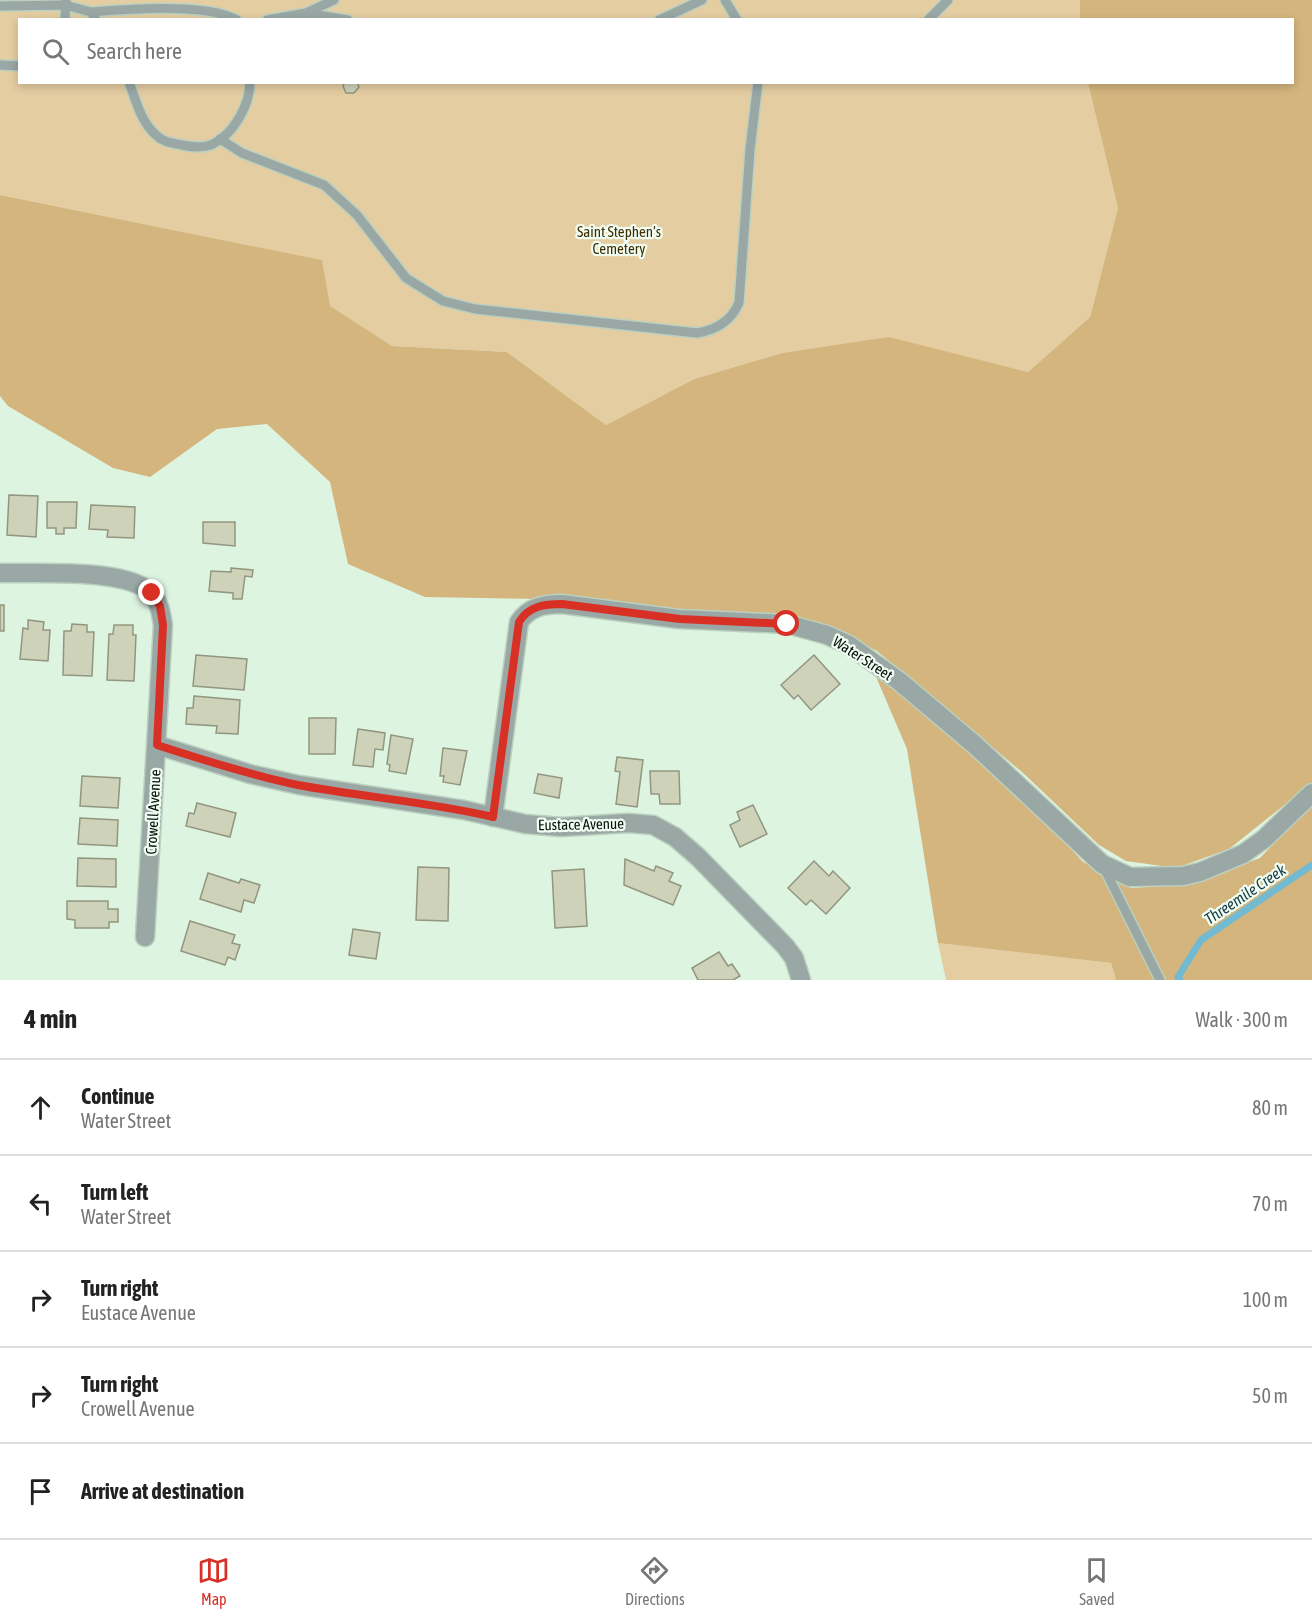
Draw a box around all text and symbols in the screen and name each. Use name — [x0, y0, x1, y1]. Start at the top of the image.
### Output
search box — [18, 18, 1294, 84]
icon: search — [39, 35, 72, 68]
text: Search here — [87, 38, 182, 64]
park label: Saint Stephen’s Cemetery — [577, 223, 661, 257]
route end — [138, 579, 164, 605]
route start — [773, 610, 799, 636]
street label: Water Street — [830, 632, 896, 684]
street label: Crowell Avenue — [142, 769, 164, 855]
street label: Eustace Avenue — [538, 815, 624, 833]
water label: Threemile Creek — [1201, 860, 1290, 928]
text: 4 min — [24, 1004, 77, 1034]
text: Walk · 300 m — [1196, 1008, 1288, 1031]
text: Continue — [81, 1083, 155, 1109]
icon: ahead — [24, 1091, 57, 1124]
text: 80 m — [1252, 1096, 1288, 1119]
text: Water Street — [81, 1109, 171, 1132]
text: Turn left — [81, 1179, 148, 1205]
icon: left — [24, 1187, 57, 1220]
text: 70 m — [1252, 1192, 1288, 1215]
text: Water Street — [81, 1205, 171, 1228]
text: Turn right — [81, 1275, 158, 1301]
icon: right — [24, 1283, 57, 1316]
text: 100 m — [1243, 1288, 1288, 1311]
text: Eustace Avenue — [81, 1301, 196, 1324]
text: Turn right — [81, 1371, 158, 1397]
icon: right — [24, 1379, 57, 1412]
text: 50 m — [1252, 1384, 1288, 1407]
text: Crowell Avenue — [81, 1397, 195, 1420]
icon: arrive — [24, 1475, 57, 1508]
text: Arrive at destination — [81, 1478, 244, 1504]
tab: Map — [197, 1554, 230, 1608]
tab: Directions — [625, 1554, 685, 1608]
tab: Saved — [1079, 1554, 1115, 1608]

